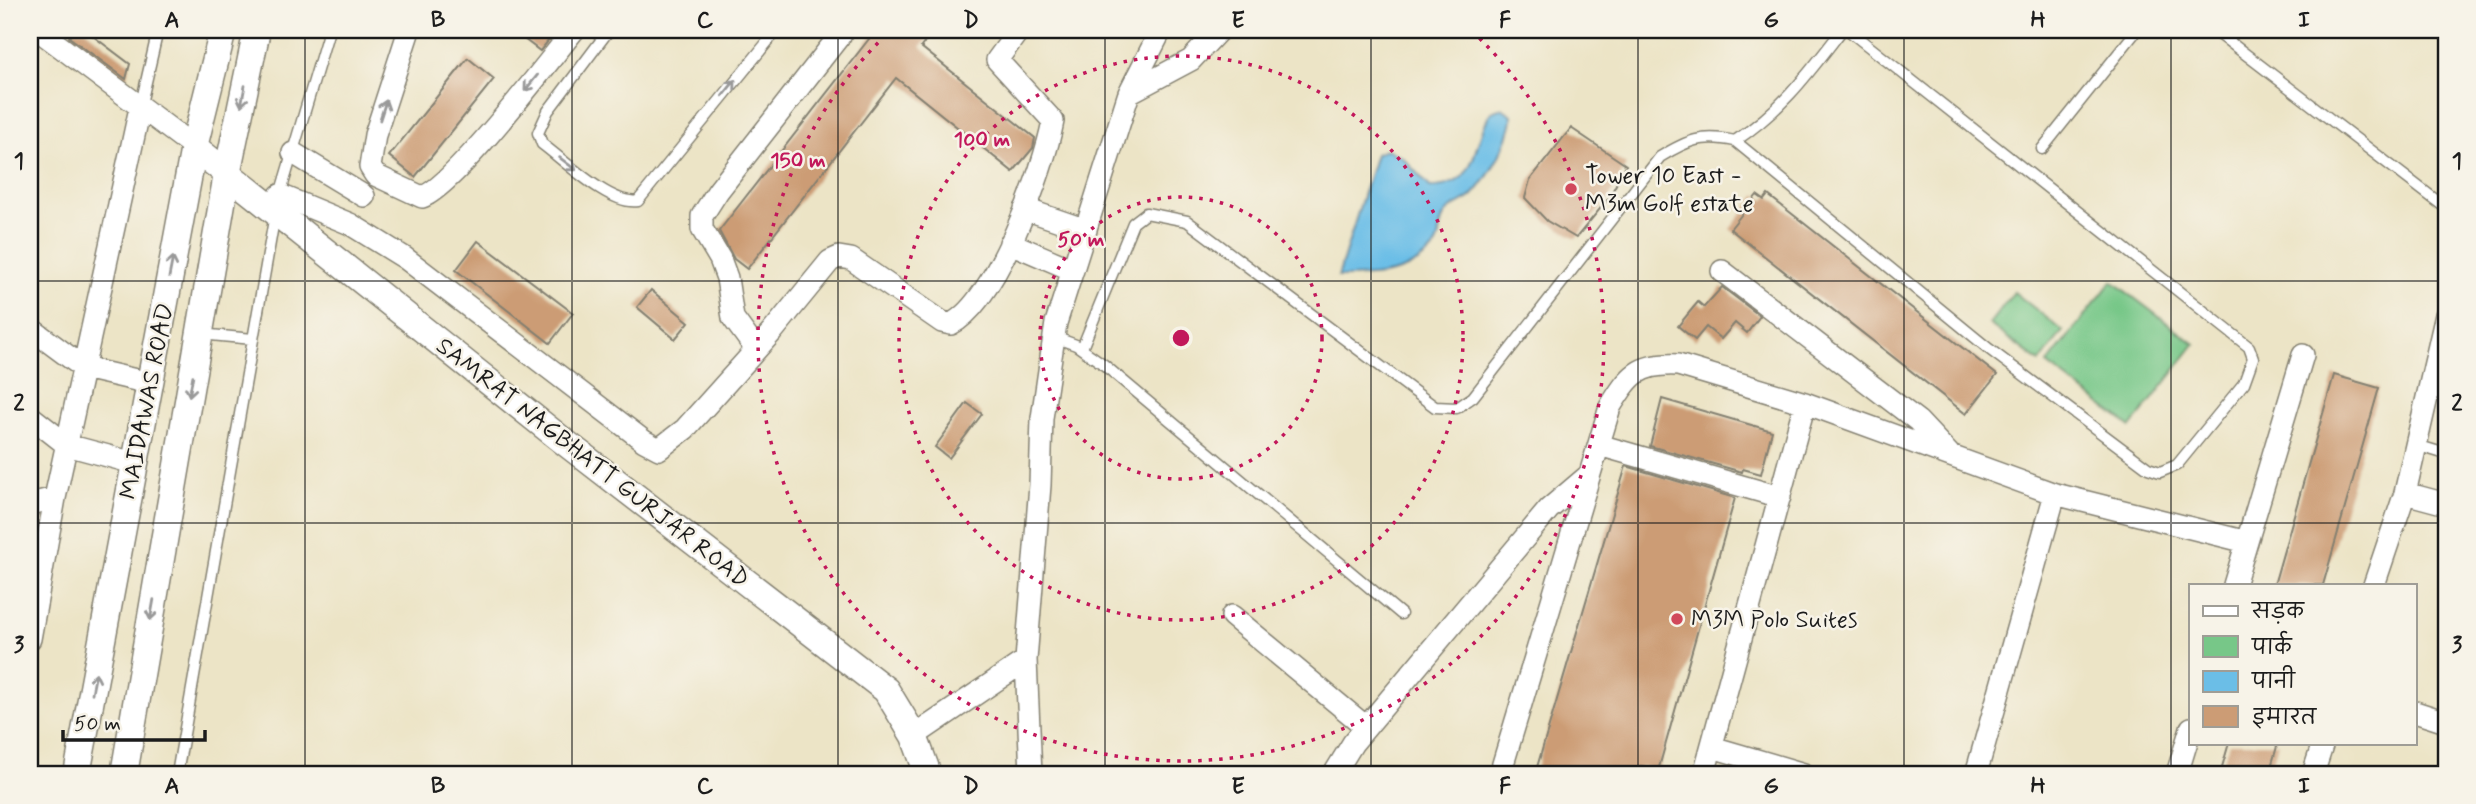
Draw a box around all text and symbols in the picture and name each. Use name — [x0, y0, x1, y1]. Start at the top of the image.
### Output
text: A — [164, 6, 180, 36]
text: B — [431, 6, 446, 36]
text: C — [697, 6, 714, 36]
text: D — [963, 6, 979, 36]
text: E — [1231, 6, 1245, 36]
text: F — [1499, 6, 1511, 36]
text: G — [1763, 6, 1779, 36]
text: H — [2030, 6, 2046, 36]
text: I — [2298, 6, 2310, 36]
one-way arrow — [523, 73, 539, 91]
one-way arrow — [721, 80, 737, 98]
one-way arrow — [235, 84, 249, 107]
one-way arrow — [378, 99, 391, 121]
text: 100 m — [954, 126, 1010, 154]
text: 1 — [14, 147, 24, 177]
text: 150 m — [770, 147, 826, 175]
text: 1 — [2452, 147, 2462, 177]
one-way arrow — [559, 156, 577, 171]
place label: Tower 10 East - M3m Golf estate — [1585, 161, 1754, 220]
marker: Tower 10 East - M3m Golf estate — [1563, 181, 1579, 197]
text: 50 m — [1058, 226, 1105, 254]
one-way arrow — [165, 256, 179, 279]
street label: MAIDAWAS ROAD — [113, 301, 182, 502]
centre of rings — [1169, 326, 1193, 350]
street label: SAMRAT NAGBHATT GURJAR ROAD — [429, 331, 755, 595]
one-way arrow — [184, 374, 197, 397]
text: 2 — [13, 389, 25, 419]
text: 2 — [2451, 389, 2463, 419]
legend — [2189, 584, 2416, 744]
one-way arrow — [145, 598, 158, 621]
text: सड़क — [2251, 598, 2305, 626]
place label: M3M Polo Suites — [1691, 605, 1857, 636]
marker: M3M Polo Suites — [1669, 611, 1685, 627]
text: पार्क — [2251, 630, 2293, 662]
text: 3 — [14, 631, 25, 661]
text: 3 — [2452, 631, 2463, 661]
text: पानी — [2251, 665, 2297, 696]
one-way arrow — [87, 672, 101, 695]
scale bar — [63, 699, 205, 743]
text: इमारत — [2252, 704, 2318, 732]
text: 50 m — [74, 710, 121, 738]
text: A — [164, 772, 180, 802]
text: B — [431, 772, 446, 802]
text: C — [697, 772, 714, 802]
text: D — [963, 772, 979, 802]
text: E — [1231, 772, 1245, 802]
text: F — [1499, 772, 1511, 802]
text: G — [1763, 772, 1779, 802]
text: H — [2030, 772, 2046, 802]
text: I — [2298, 772, 2310, 802]

